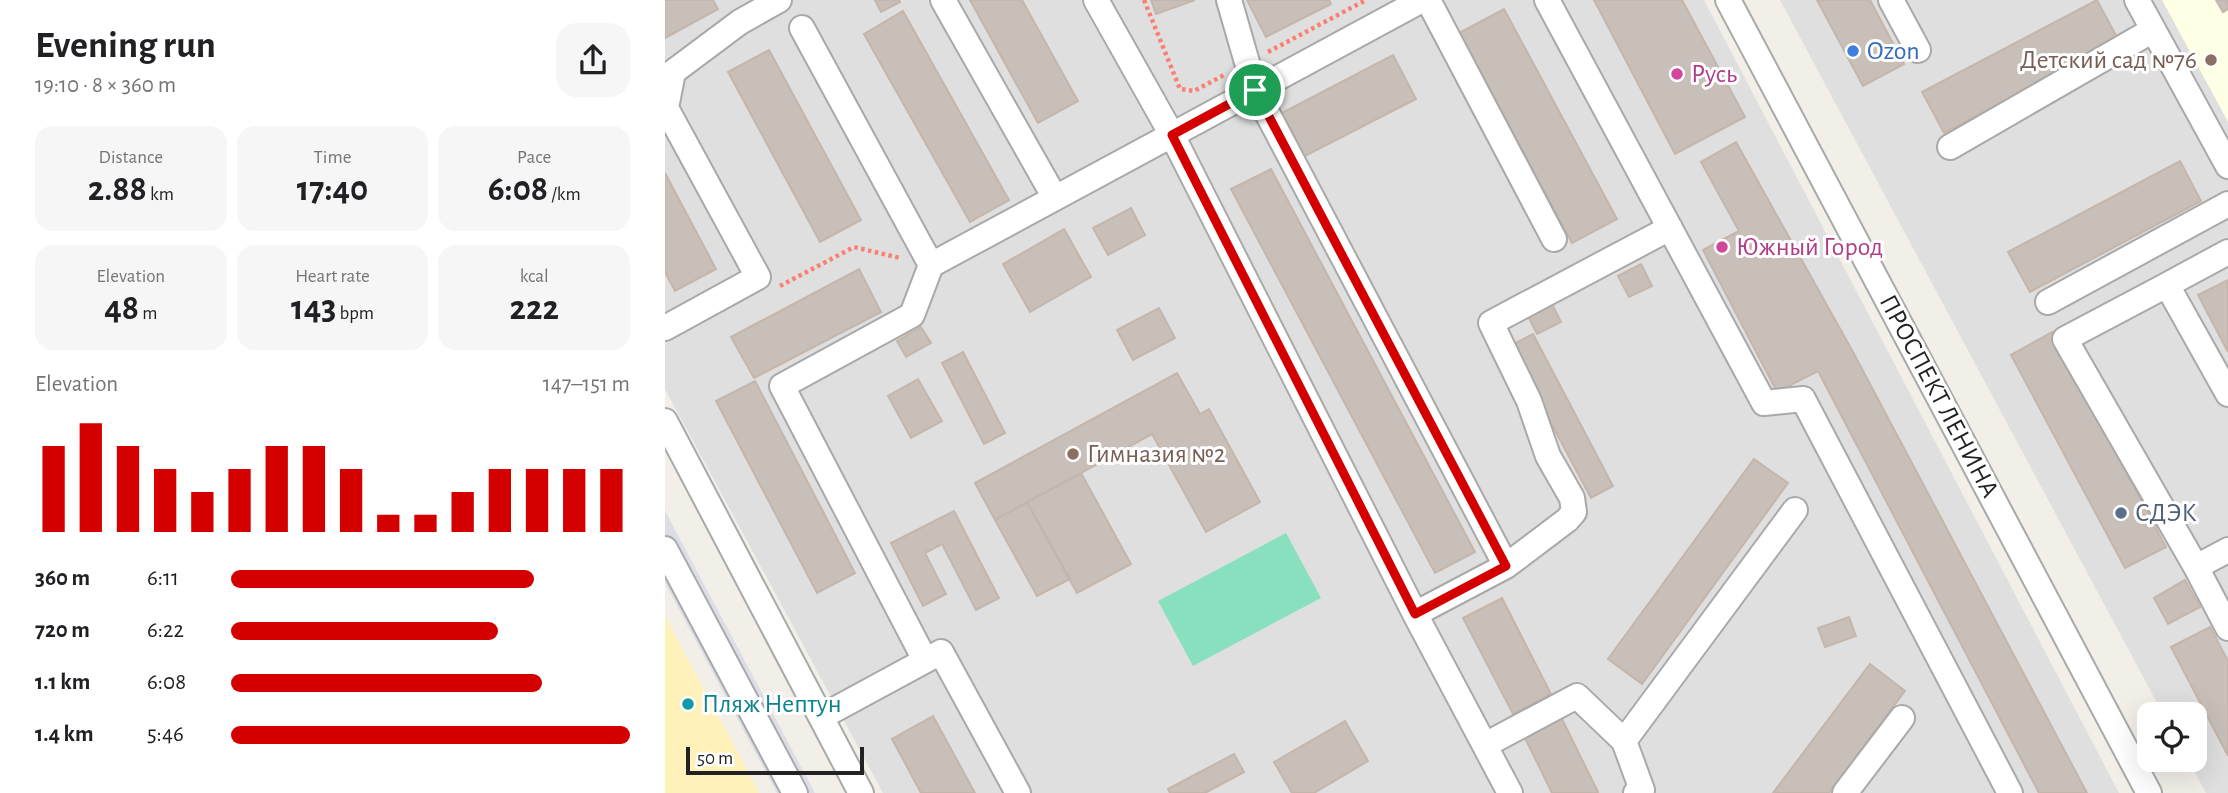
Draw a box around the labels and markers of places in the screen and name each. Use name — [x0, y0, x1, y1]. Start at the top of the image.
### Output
place label: Ozon — [1867, 38, 1920, 64]
marker: Ozon — [1845, 43, 1861, 59]
place label: Детский сад №76 — [2020, 47, 2197, 73]
marker: Детский сад №76 — [2203, 52, 2219, 68]
pin — [1225, 60, 1285, 120]
place label: Русь — [1691, 61, 1737, 87]
marker: Русь — [1669, 66, 1685, 82]
place label: Южный Город — [1736, 234, 1883, 260]
marker: Южный Город — [1714, 239, 1730, 255]
place label: Гимназия №2 — [1087, 441, 1226, 467]
marker: Гимназия №2 — [1065, 446, 1081, 462]
place label: СДЭК — [2135, 500, 2197, 526]
marker: СДЭК — [2113, 505, 2129, 521]
place label: Пляж Нептун — [702, 691, 842, 717]
marker: Пляж Нептун — [680, 696, 696, 712]

